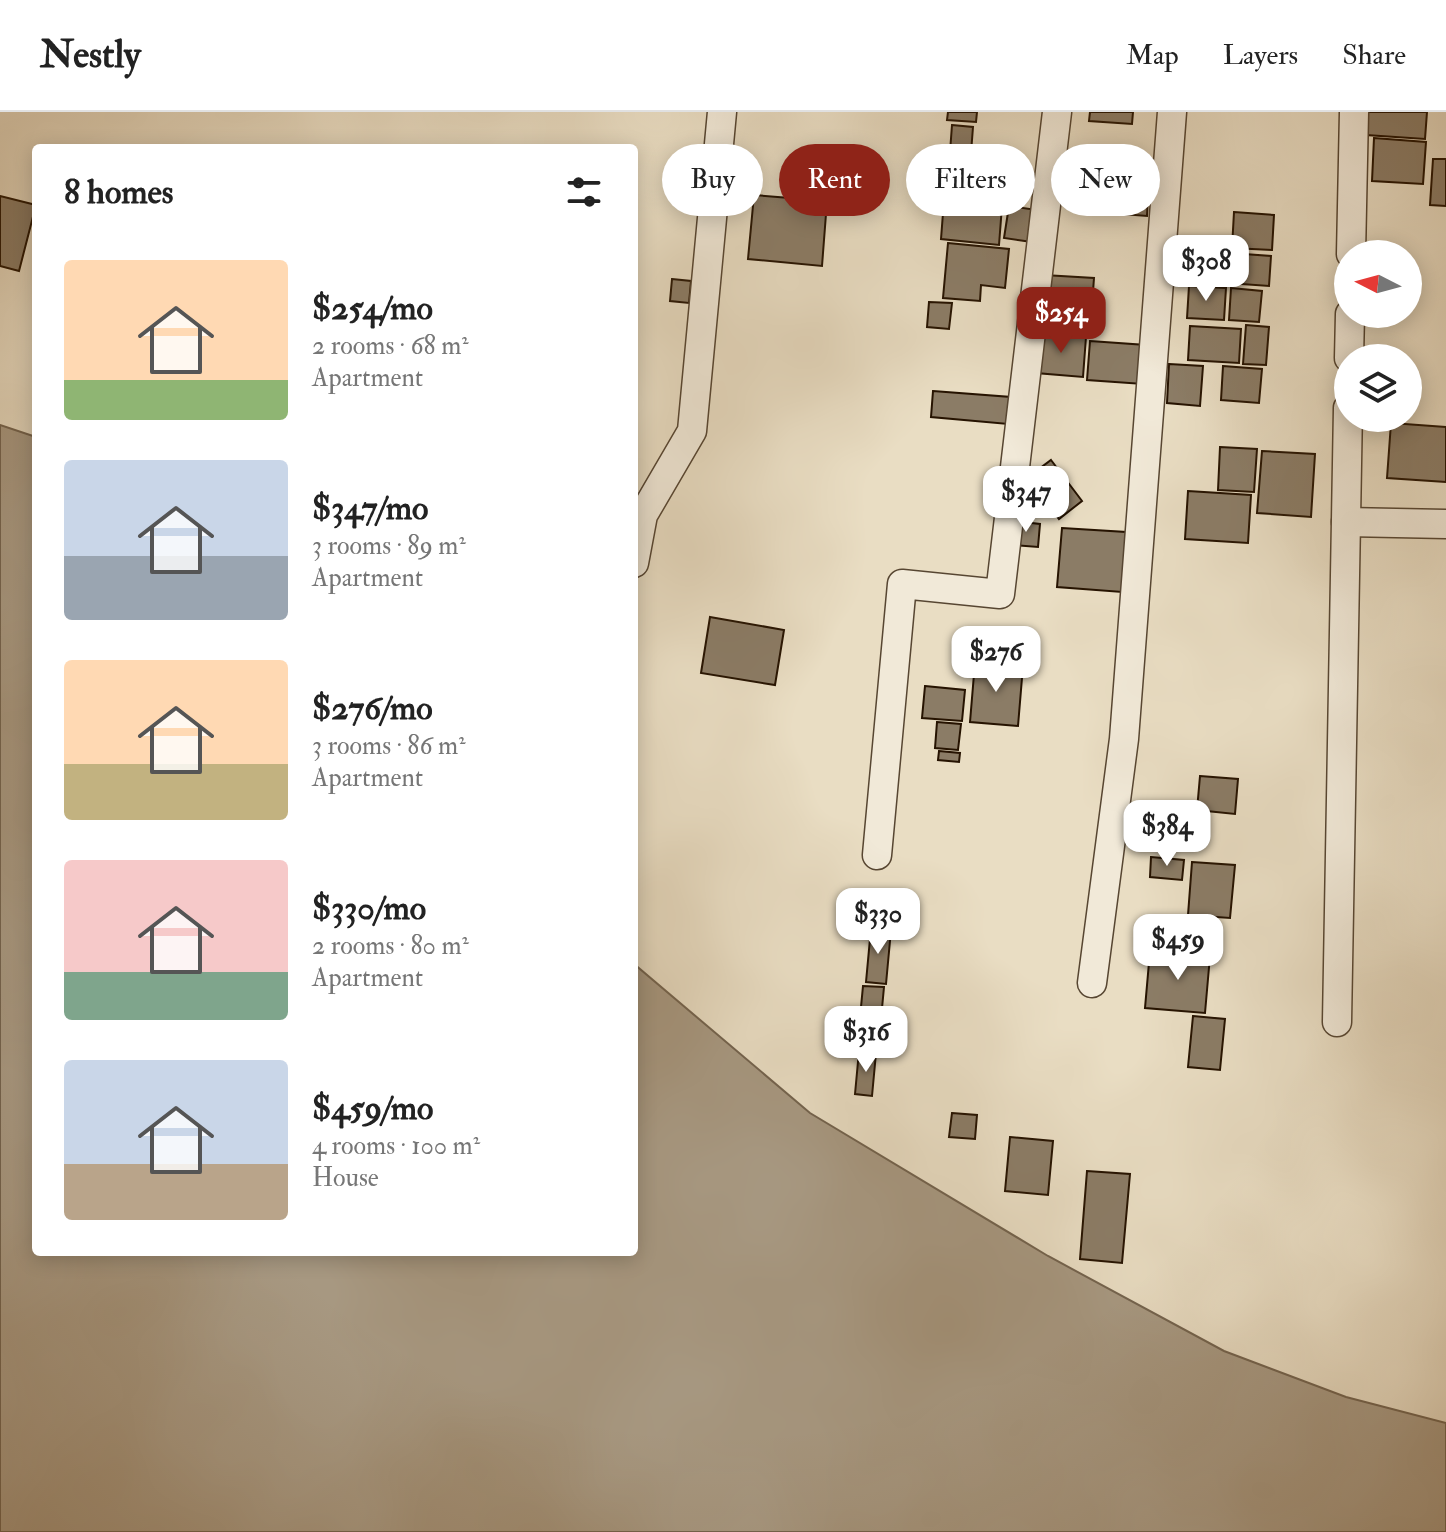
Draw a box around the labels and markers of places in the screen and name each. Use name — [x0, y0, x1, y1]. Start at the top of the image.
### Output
pin: $308 — [1159, 235, 1253, 303]
pin: $254 — [1014, 287, 1108, 355]
pin: $347 — [979, 466, 1073, 534]
pin: $276 — [949, 626, 1043, 694]
pin: $384 — [1120, 800, 1214, 868]
pin: $330 — [831, 888, 925, 956]
pin: $459 — [1131, 914, 1225, 982]
pin: $316 — [819, 1006, 913, 1074]

